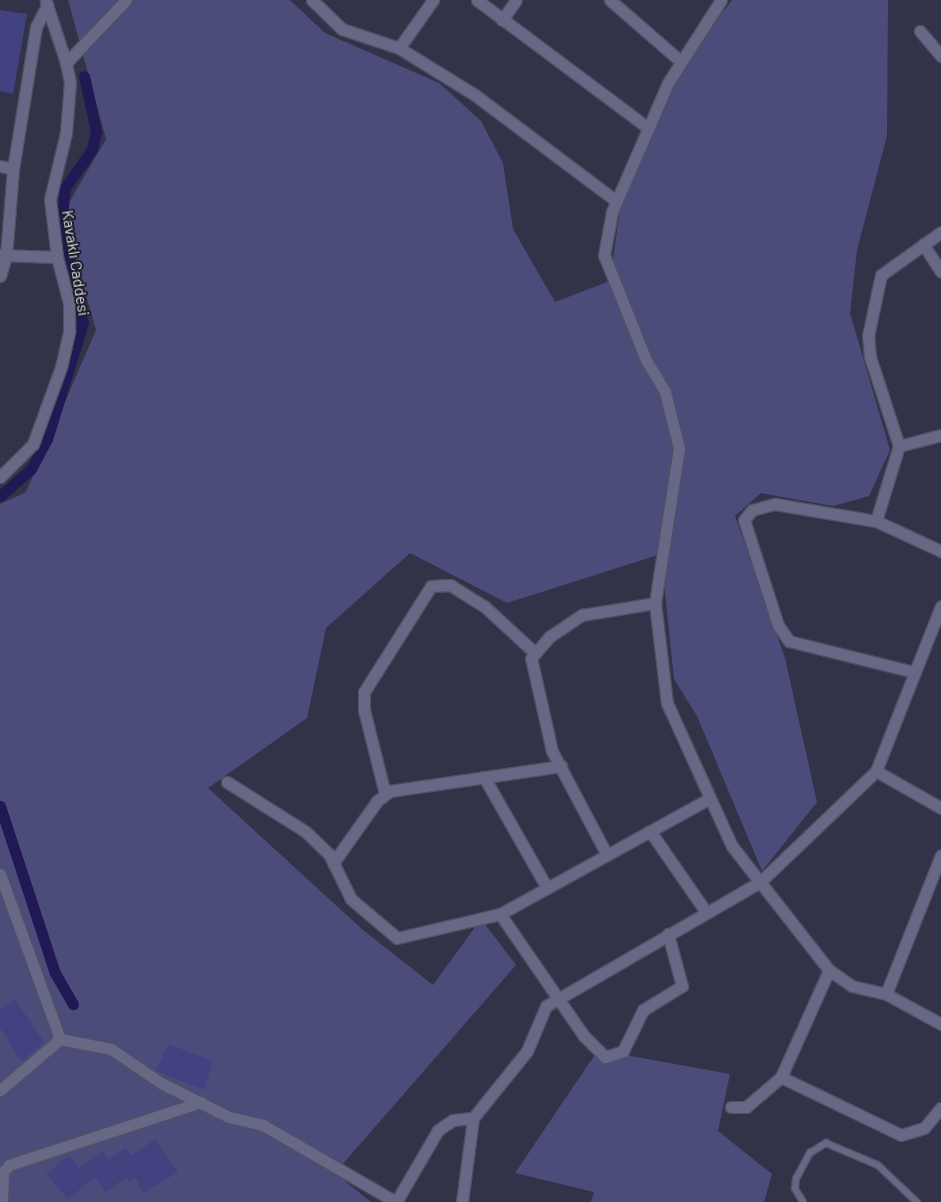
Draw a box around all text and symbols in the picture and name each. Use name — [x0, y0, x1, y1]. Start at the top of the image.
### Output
street label: Kavaklı Caddesi — [58, 209, 94, 317]

